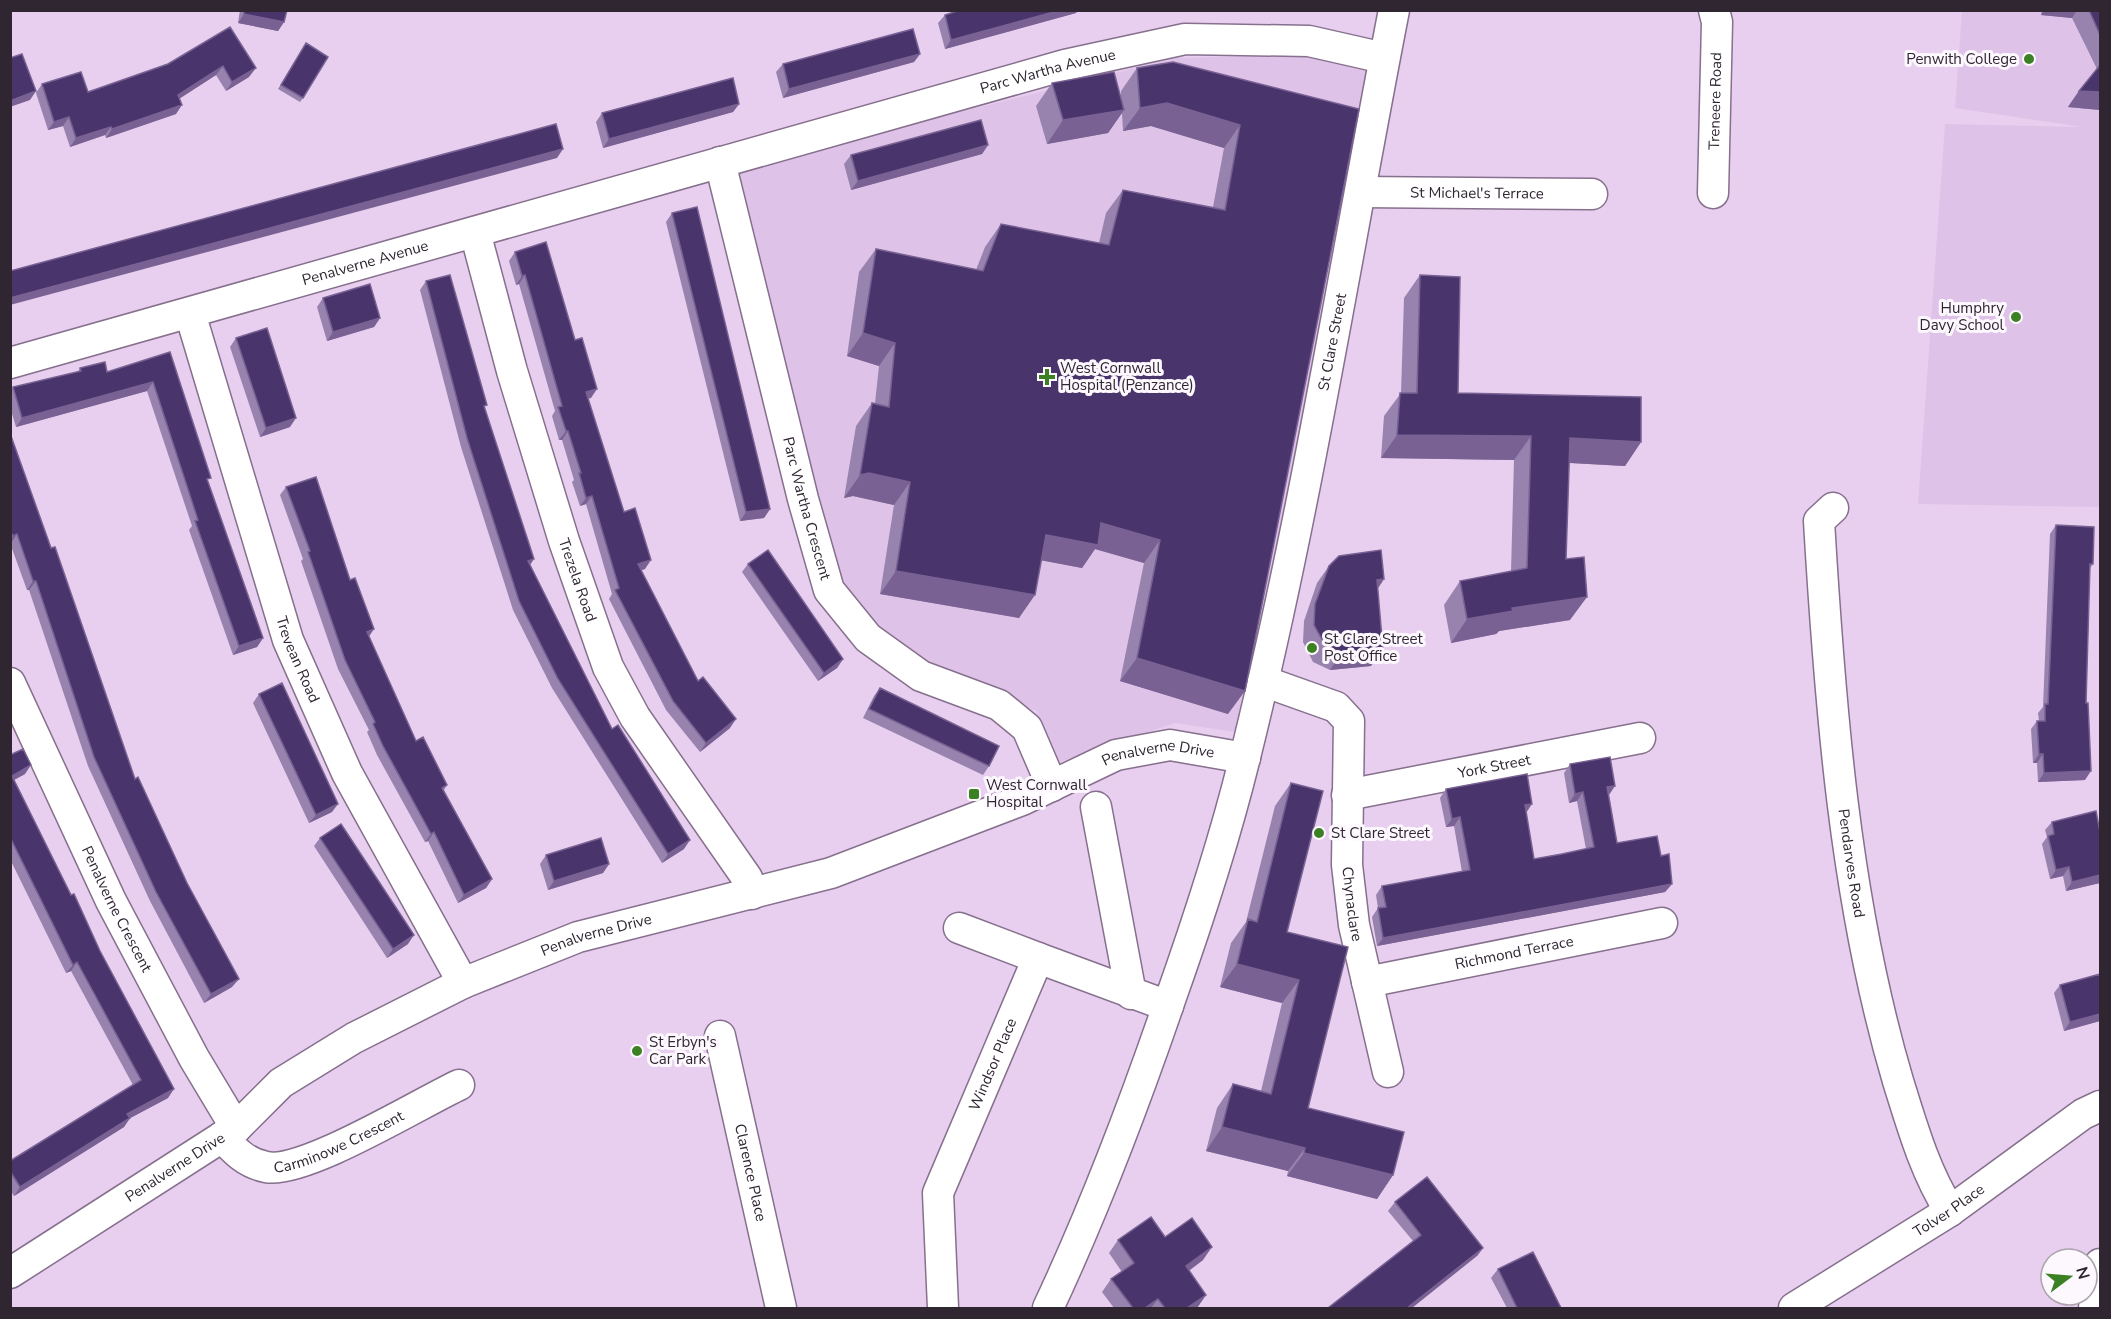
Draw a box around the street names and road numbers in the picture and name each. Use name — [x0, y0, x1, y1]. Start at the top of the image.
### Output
street label: Parc Wartha Avenue — [978, 44, 1117, 99]
street label: Treneere Road — [1704, 52, 1726, 150]
street label: St Michael's Terrace — [1410, 182, 1544, 204]
street label: Penalverne Avenue — [300, 235, 431, 290]
street label: St Clare Street — [1313, 291, 1351, 392]
street label: Parc Wartha Crescent — [778, 435, 836, 583]
street label: Trezela Road — [554, 536, 601, 624]
street label: Trevean Road — [271, 614, 325, 706]
street label: Penalverne Drive — [1098, 735, 1216, 770]
street label: York Street — [1455, 749, 1533, 783]
street label: Pendarves Road — [1833, 808, 1870, 919]
street label: Penalverne Crescent — [77, 843, 157, 976]
street label: Chynaclare — [1337, 866, 1368, 944]
street label: Penalverne Drive — [538, 909, 654, 961]
street label: Richmond Terrace — [1453, 931, 1575, 974]
street label: Windsor Place — [964, 1015, 1021, 1114]
street label: Carminowe Crescent — [272, 1105, 408, 1178]
street label: Clarence Place — [730, 1122, 771, 1223]
street label: Penalverne Drive — [121, 1128, 229, 1207]
street label: Tolver Place — [1909, 1179, 1988, 1242]

